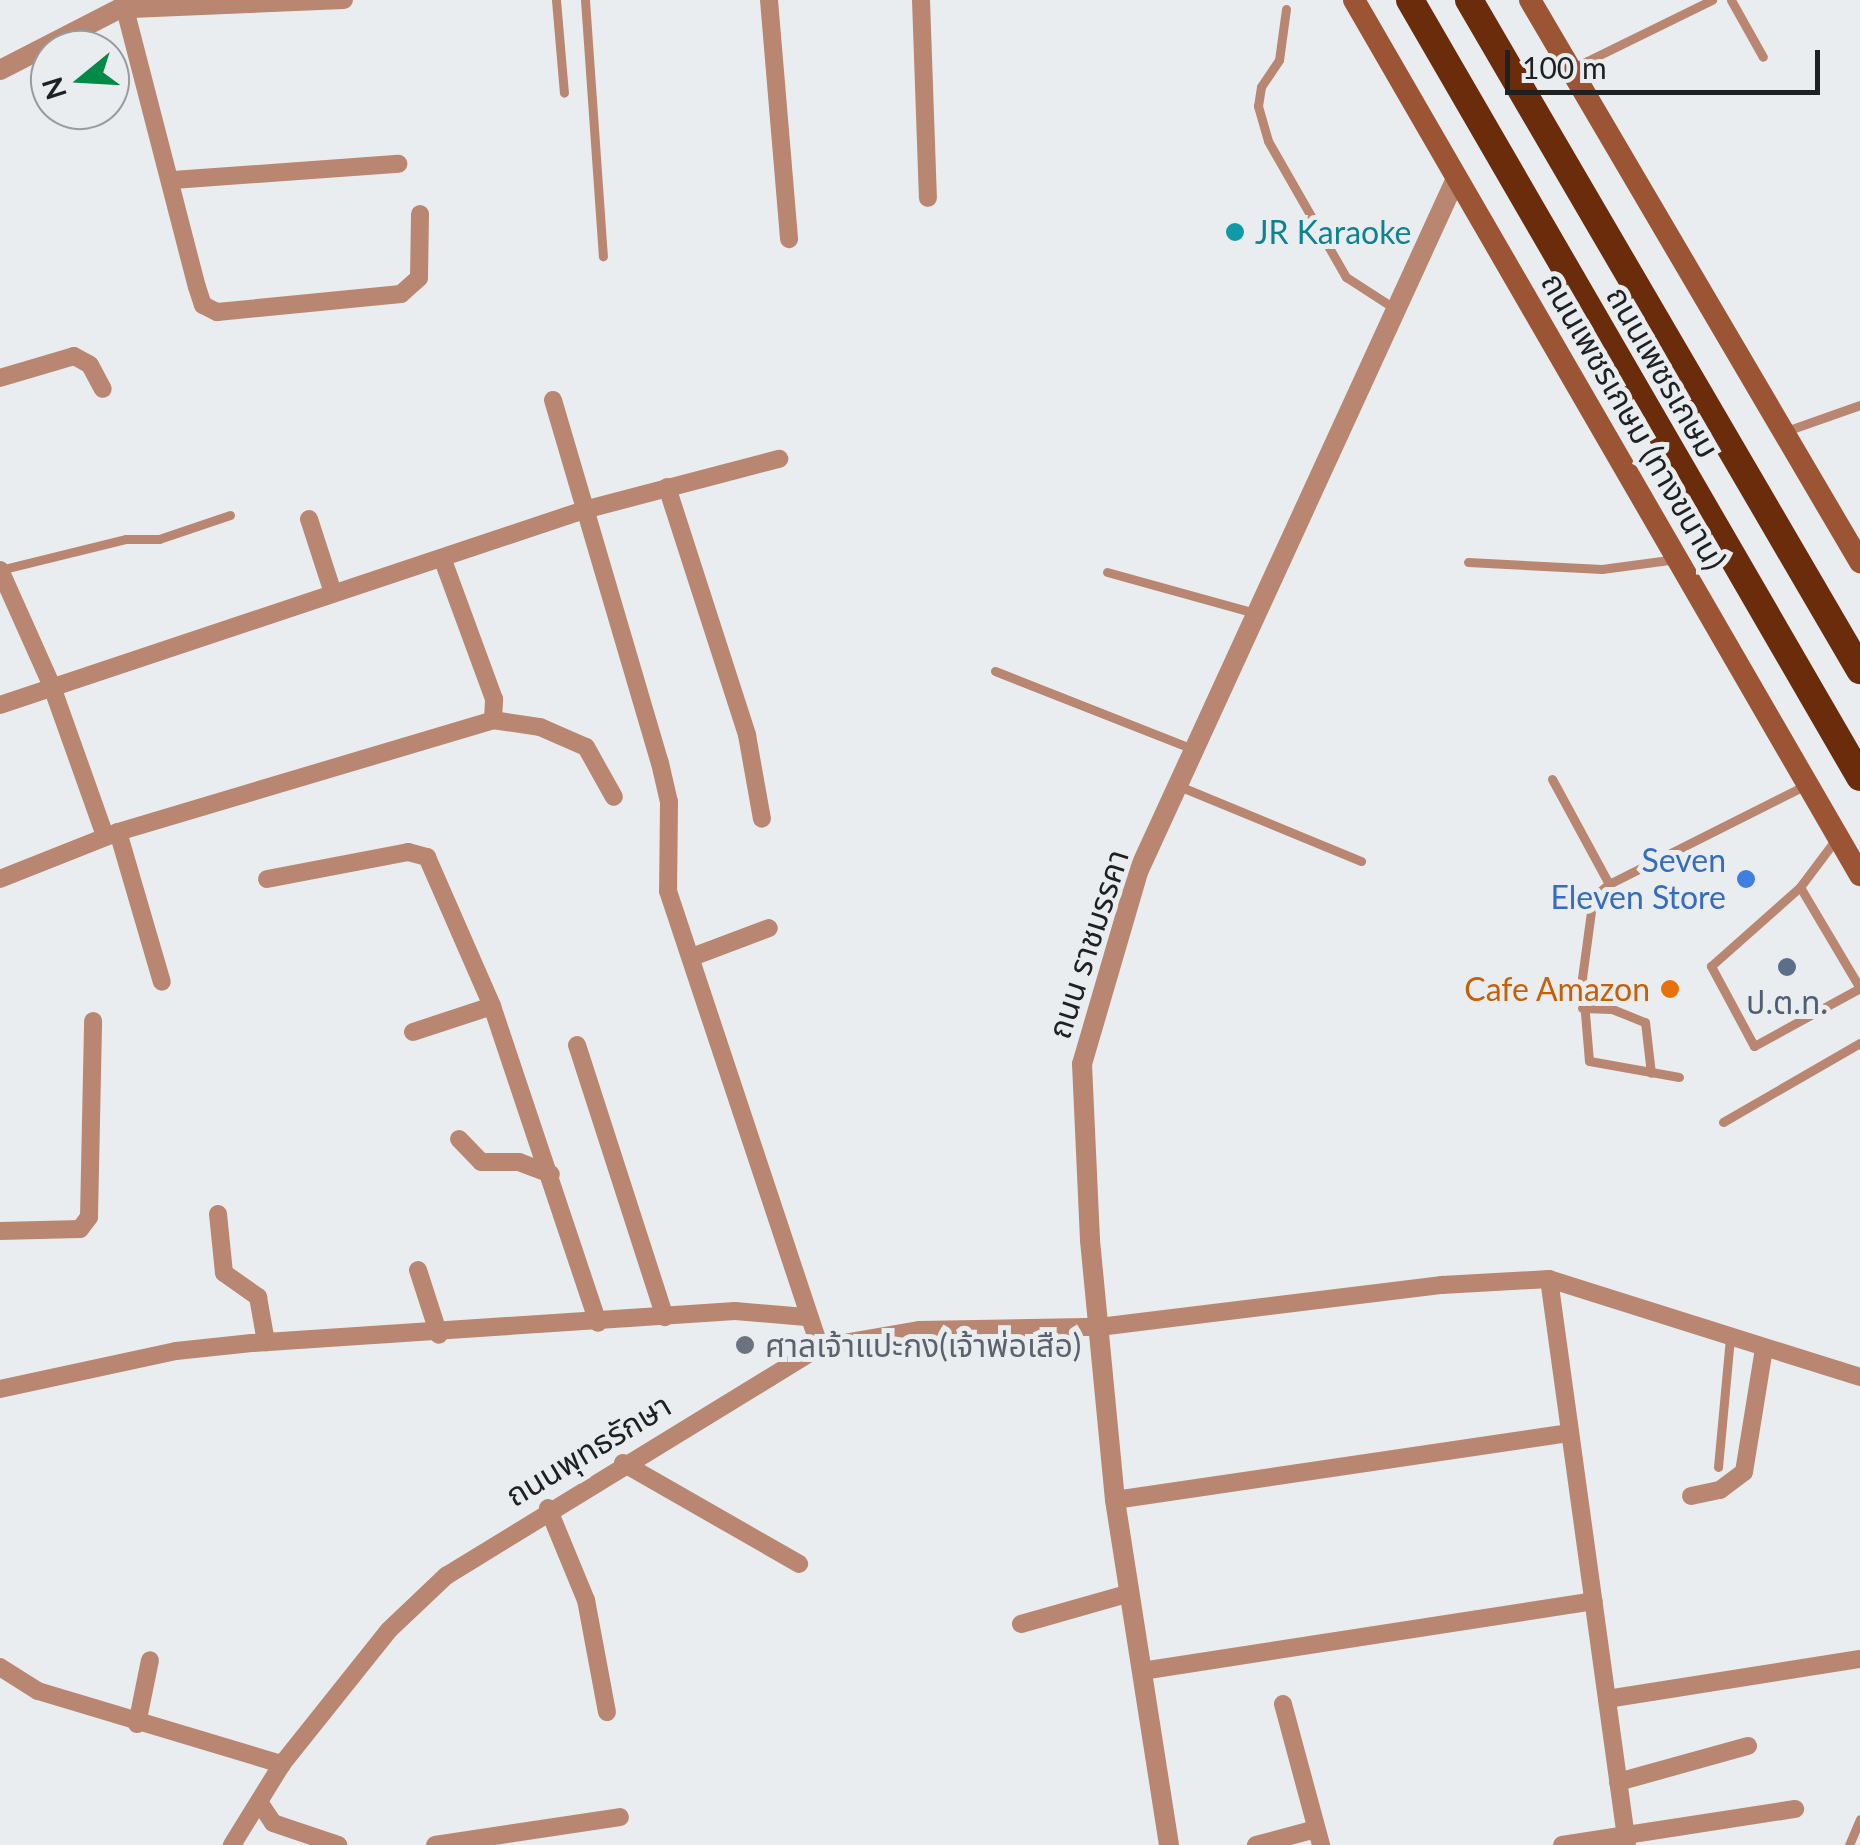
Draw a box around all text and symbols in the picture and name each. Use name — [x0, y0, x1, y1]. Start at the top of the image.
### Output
north arrow — [30, 30, 130, 130]
scale bar — [1510, 30, 1825, 92]
text: 100 m — [1522, 49, 1607, 85]
text: N — [34, 73, 73, 104]
place label: JR Karaoke — [1255, 213, 1411, 251]
marker: JR Karaoke — [1224, 221, 1246, 243]
street label: ถนนเพชรเกษม (ทางขนาน) — [1533, 266, 1735, 576]
street label: ถนนเพชรเกษม — [1598, 279, 1728, 465]
place label: Seven Eleven Store — [1550, 842, 1726, 917]
street label: ถนน ราชมรรคา — [1039, 845, 1137, 1043]
marker: Seven Eleven Store — [1735, 868, 1757, 890]
marker: ป.ต.ท. — [1776, 956, 1798, 978]
place label: Cafe Amazon — [1463, 970, 1650, 1008]
marker: Cafe Amazon — [1659, 978, 1681, 1000]
place label: ป.ต.ท. — [1746, 983, 1828, 1021]
place label: ศาลเจ้าแปะกง(เจ้าพ่อเสือ) — [765, 1326, 1081, 1364]
marker: ศาลเจ้าแปะกง(เจ้าพ่อเสือ) — [734, 1334, 756, 1356]
street label: ถนนพุทธรักษา — [498, 1386, 678, 1514]

